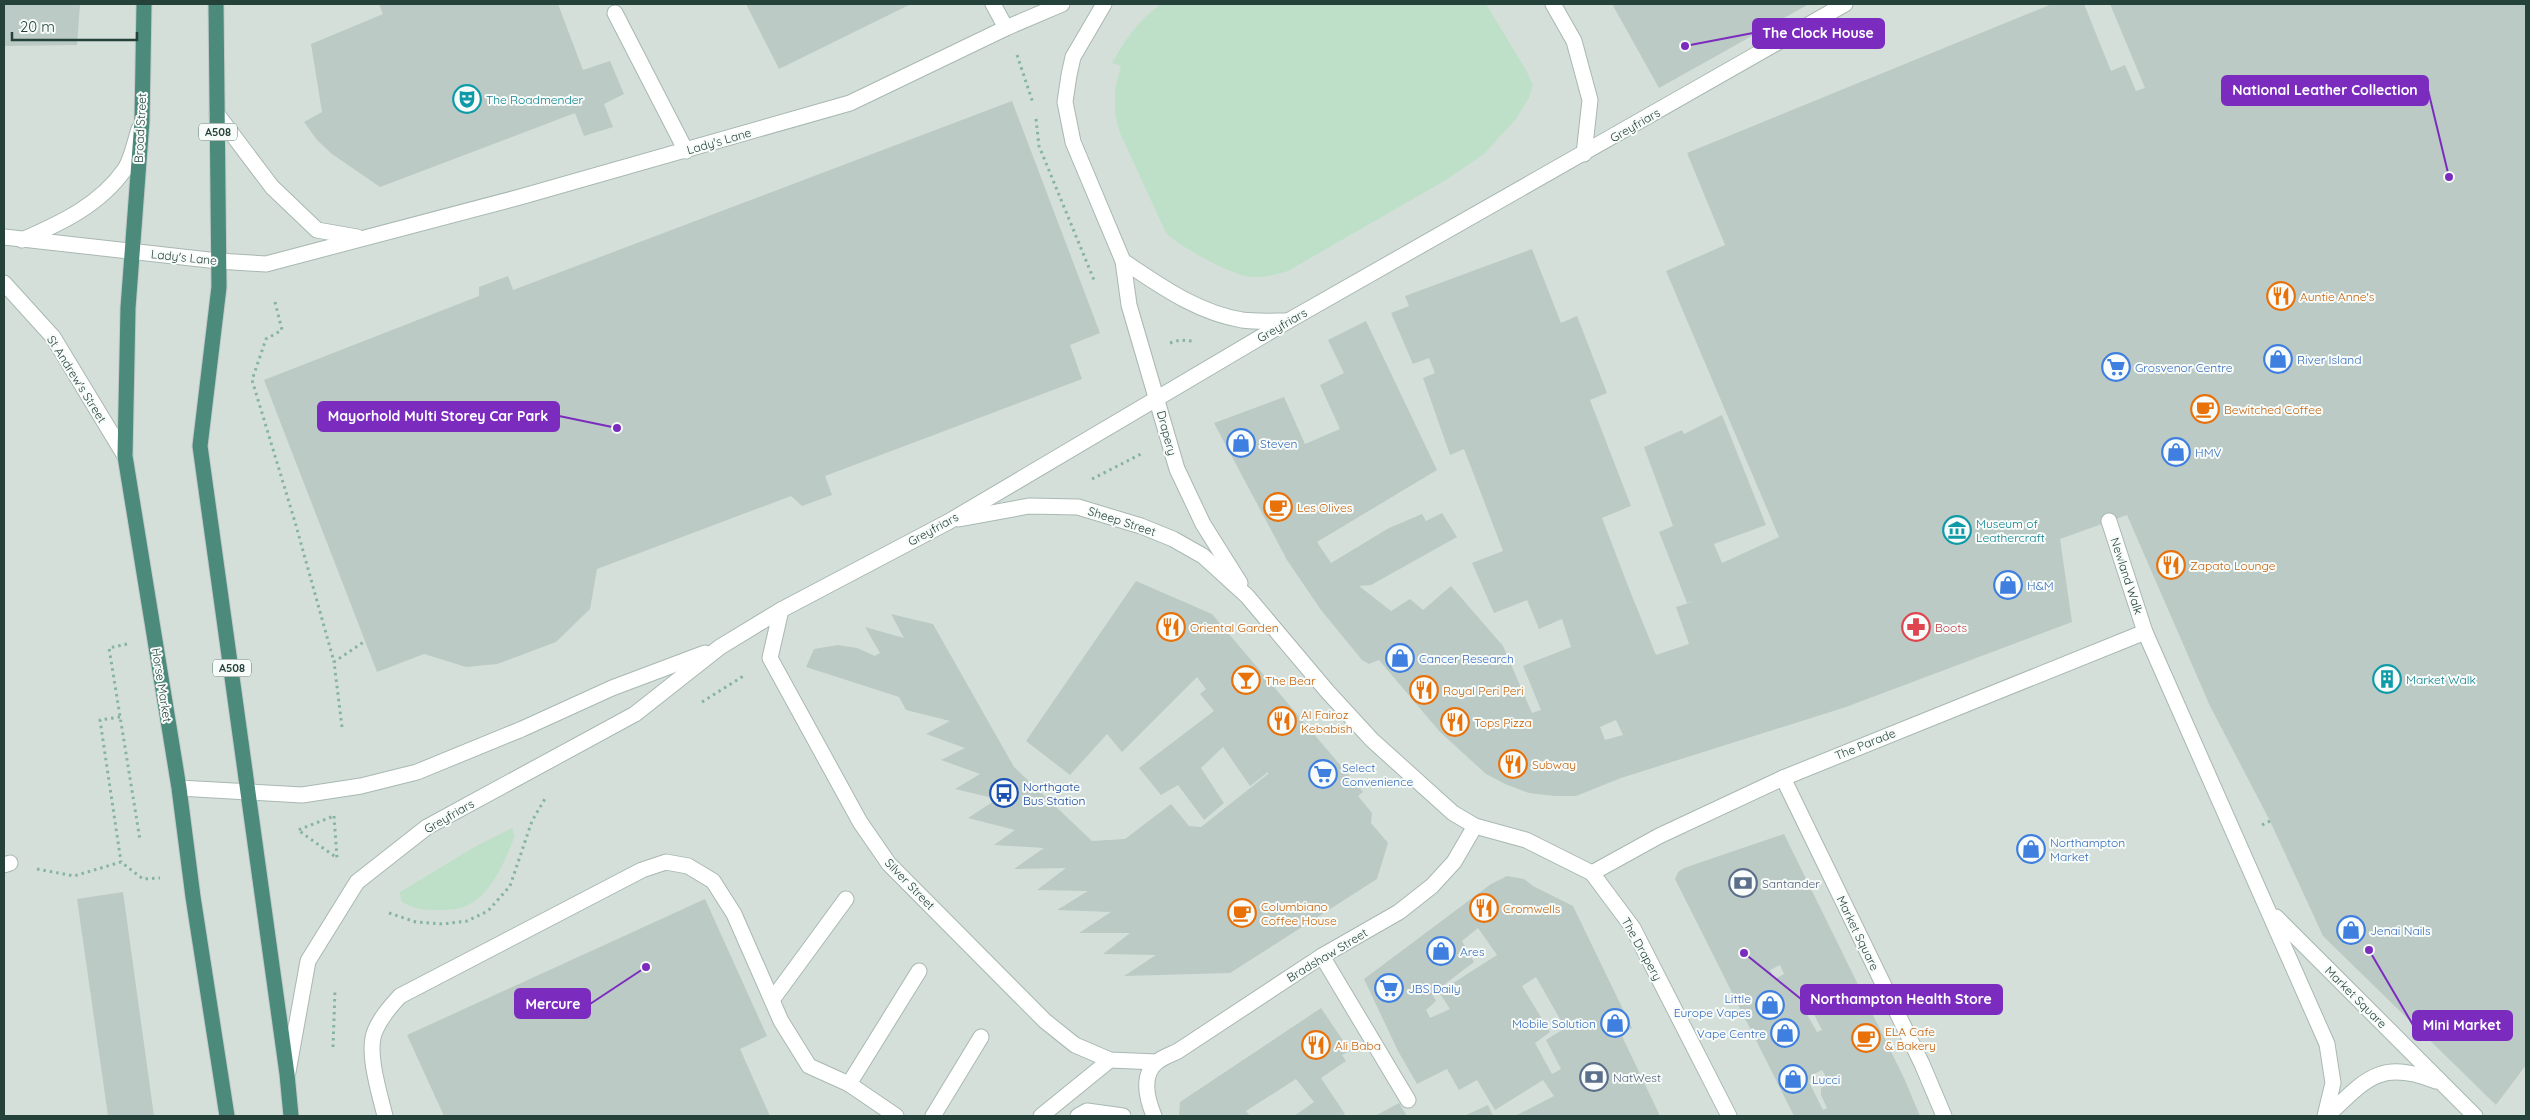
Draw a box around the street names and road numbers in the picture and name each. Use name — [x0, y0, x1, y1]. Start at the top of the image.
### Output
street label: Broad Street — [131, 93, 149, 163]
street label: Greyfriars — [1607, 105, 1663, 145]
road number: A508 — [199, 124, 237, 140]
street label: Lady's Lane — [685, 125, 753, 157]
street label: Lady's Lane — [150, 246, 218, 268]
street label: Greyfriars — [1254, 305, 1310, 345]
street label: St Andrew's Street — [44, 333, 110, 425]
street label: Drapery — [1154, 409, 1180, 457]
street label: Sheep Street — [1086, 503, 1158, 539]
street label: Greyfriars — [905, 509, 961, 549]
street label: Newland Walk — [2108, 536, 2146, 616]
street label: Horse Market — [149, 647, 175, 723]
road number: A508 — [213, 660, 251, 676]
street label: The Parade — [1832, 725, 1898, 763]
street label: Greyfriars — [421, 796, 477, 836]
street label: Silver Street — [882, 855, 938, 913]
street label: Market Square — [1833, 893, 1883, 973]
street label: The Drapery — [1618, 915, 1666, 983]
street label: Bradshaw Street — [1284, 925, 1370, 985]
street label: Market Square — [2322, 963, 2390, 1031]

